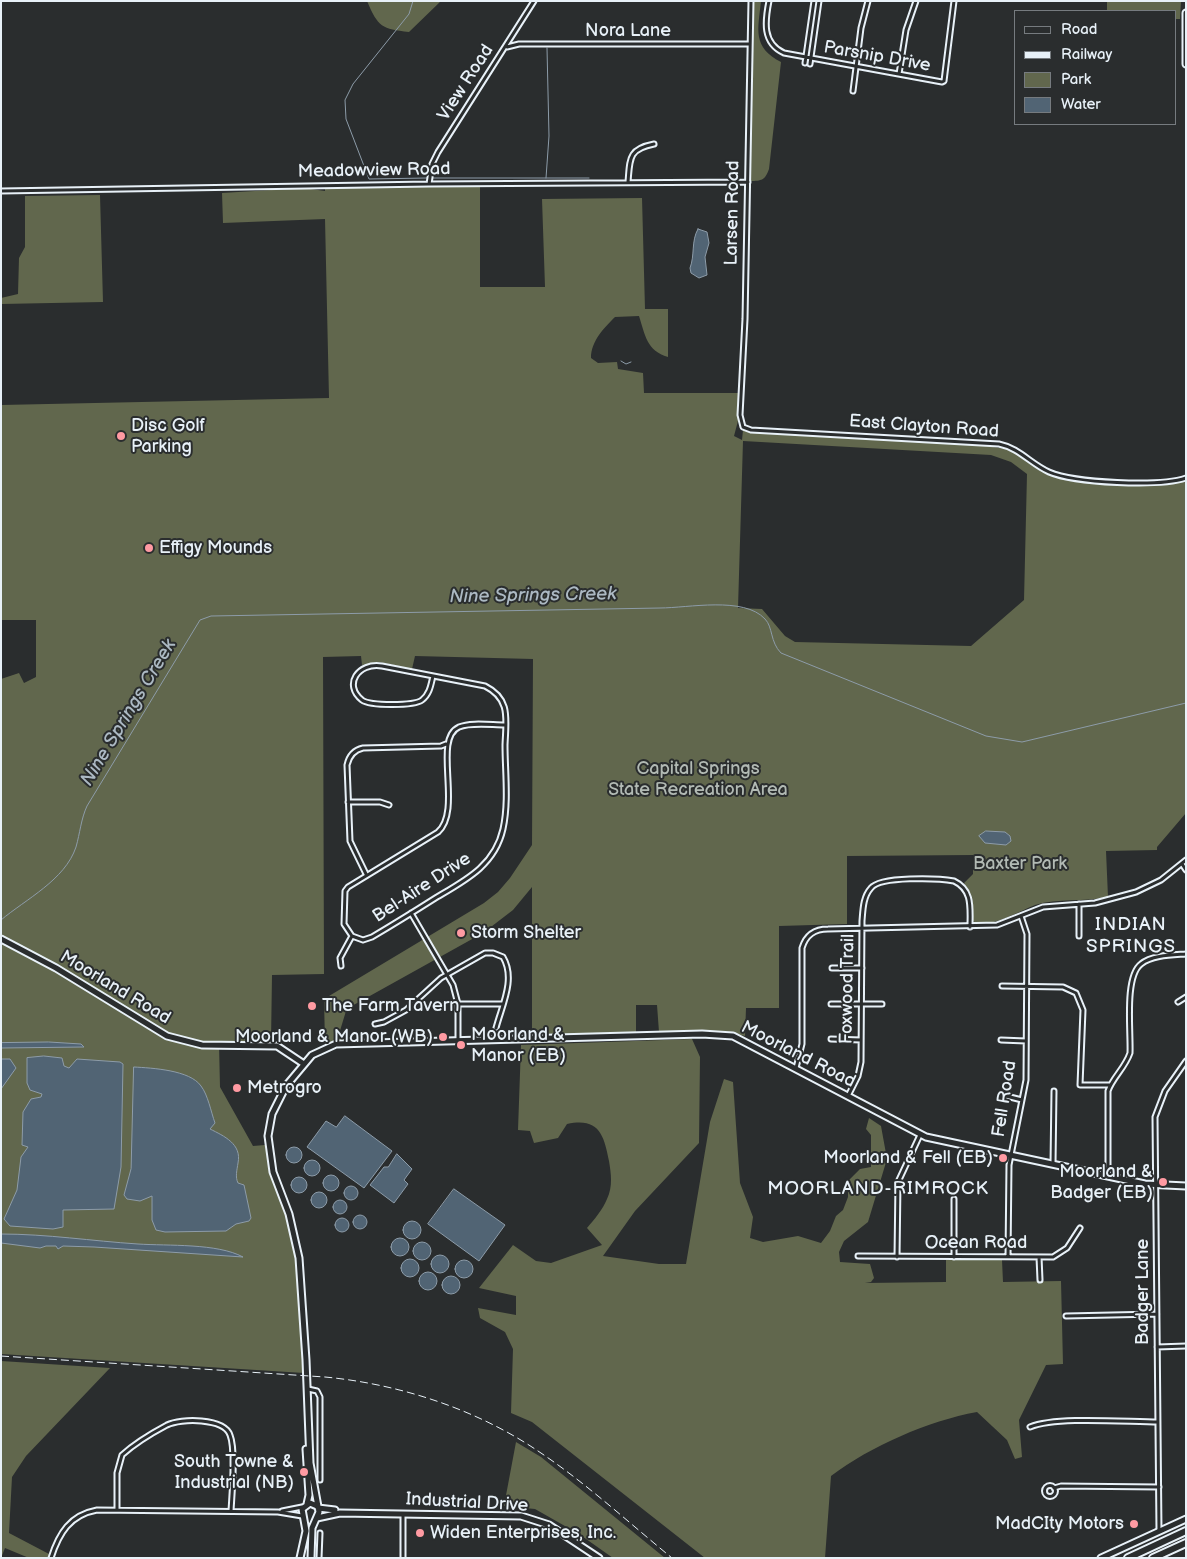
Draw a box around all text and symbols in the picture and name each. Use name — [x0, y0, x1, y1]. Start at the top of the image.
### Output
legend — [1014, 10, 1177, 125]
street label: Nora Lane — [585, 20, 671, 42]
text: Road — [1061, 20, 1097, 39]
street label: Parsnip Drive — [822, 37, 932, 77]
street label: View Road — [433, 41, 499, 125]
text: Railway — [1061, 45, 1112, 64]
text: Park — [1061, 70, 1091, 89]
text: Water — [1061, 95, 1101, 114]
street label: Meadowview Road — [297, 159, 451, 183]
street label: Larsen Road — [721, 161, 745, 265]
street label: East Clayton Road — [848, 411, 1000, 443]
place label: Disc Golf Parking — [131, 415, 205, 458]
marker: Disc Golf Parking — [115, 430, 127, 442]
place label: Effigy Mounds — [159, 537, 272, 559]
marker: Effigy Mounds — [143, 542, 155, 554]
water label: Nine Springs Creek — [449, 583, 617, 609]
water label: Nine Springs Creek — [76, 635, 182, 791]
park label: Capital Springs State Recreation Area — [608, 758, 788, 801]
street label: Bel-Aire Drive — [369, 848, 475, 928]
park label: Baxter Park — [973, 853, 1067, 875]
district label: INDIAN SPRINGS — [1085, 914, 1177, 958]
place label: Storm Shelter — [471, 922, 581, 944]
marker: Storm Shelter — [455, 927, 467, 939]
street label: Foxwood Trail — [836, 934, 860, 1044]
street label: Moorland Road — [56, 946, 174, 1030]
place label: The Farm Tavern — [322, 995, 459, 1017]
marker: The Farm Tavern — [306, 1000, 318, 1012]
street label: Moorland Road — [737, 1017, 859, 1093]
place label: Moorland & Manor (EB) — [471, 1024, 566, 1066]
place label: Moorland & Manor (WB) — [235, 1026, 433, 1048]
marker: Moorland & Manor (WB) — [437, 1031, 449, 1043]
marker: Moorland & Manor (EB) — [455, 1039, 467, 1051]
street label: Fell Road — [988, 1059, 1022, 1139]
place label: Metrogro — [247, 1077, 322, 1099]
marker: Metrogro — [231, 1082, 243, 1094]
place label: Moorland & Fell (EB) — [823, 1147, 993, 1169]
marker: Moorland & Fell (EB) — [997, 1152, 1009, 1164]
place label: Moorland & Badger (EB) — [1050, 1161, 1153, 1204]
marker: Moorland & Badger (EB) — [1157, 1176, 1169, 1188]
district label: MOORLAND-RIMROCK — [765, 1178, 991, 1200]
street label: Ocean Road — [925, 1232, 1027, 1254]
street label: Badger Lane — [1132, 1239, 1154, 1345]
place label: South Towne & Industrial (NB) — [174, 1451, 294, 1494]
marker: South Towne & Industrial (NB) — [298, 1466, 310, 1478]
street label: Industrial Drive — [405, 1489, 529, 1517]
place label: MadCIty Motors — [995, 1513, 1124, 1535]
marker: MadCIty Motors — [1128, 1518, 1140, 1530]
place label: Widen Enterprises, Inc. — [430, 1522, 616, 1544]
marker: Widen Enterprises, Inc. — [414, 1527, 426, 1539]

